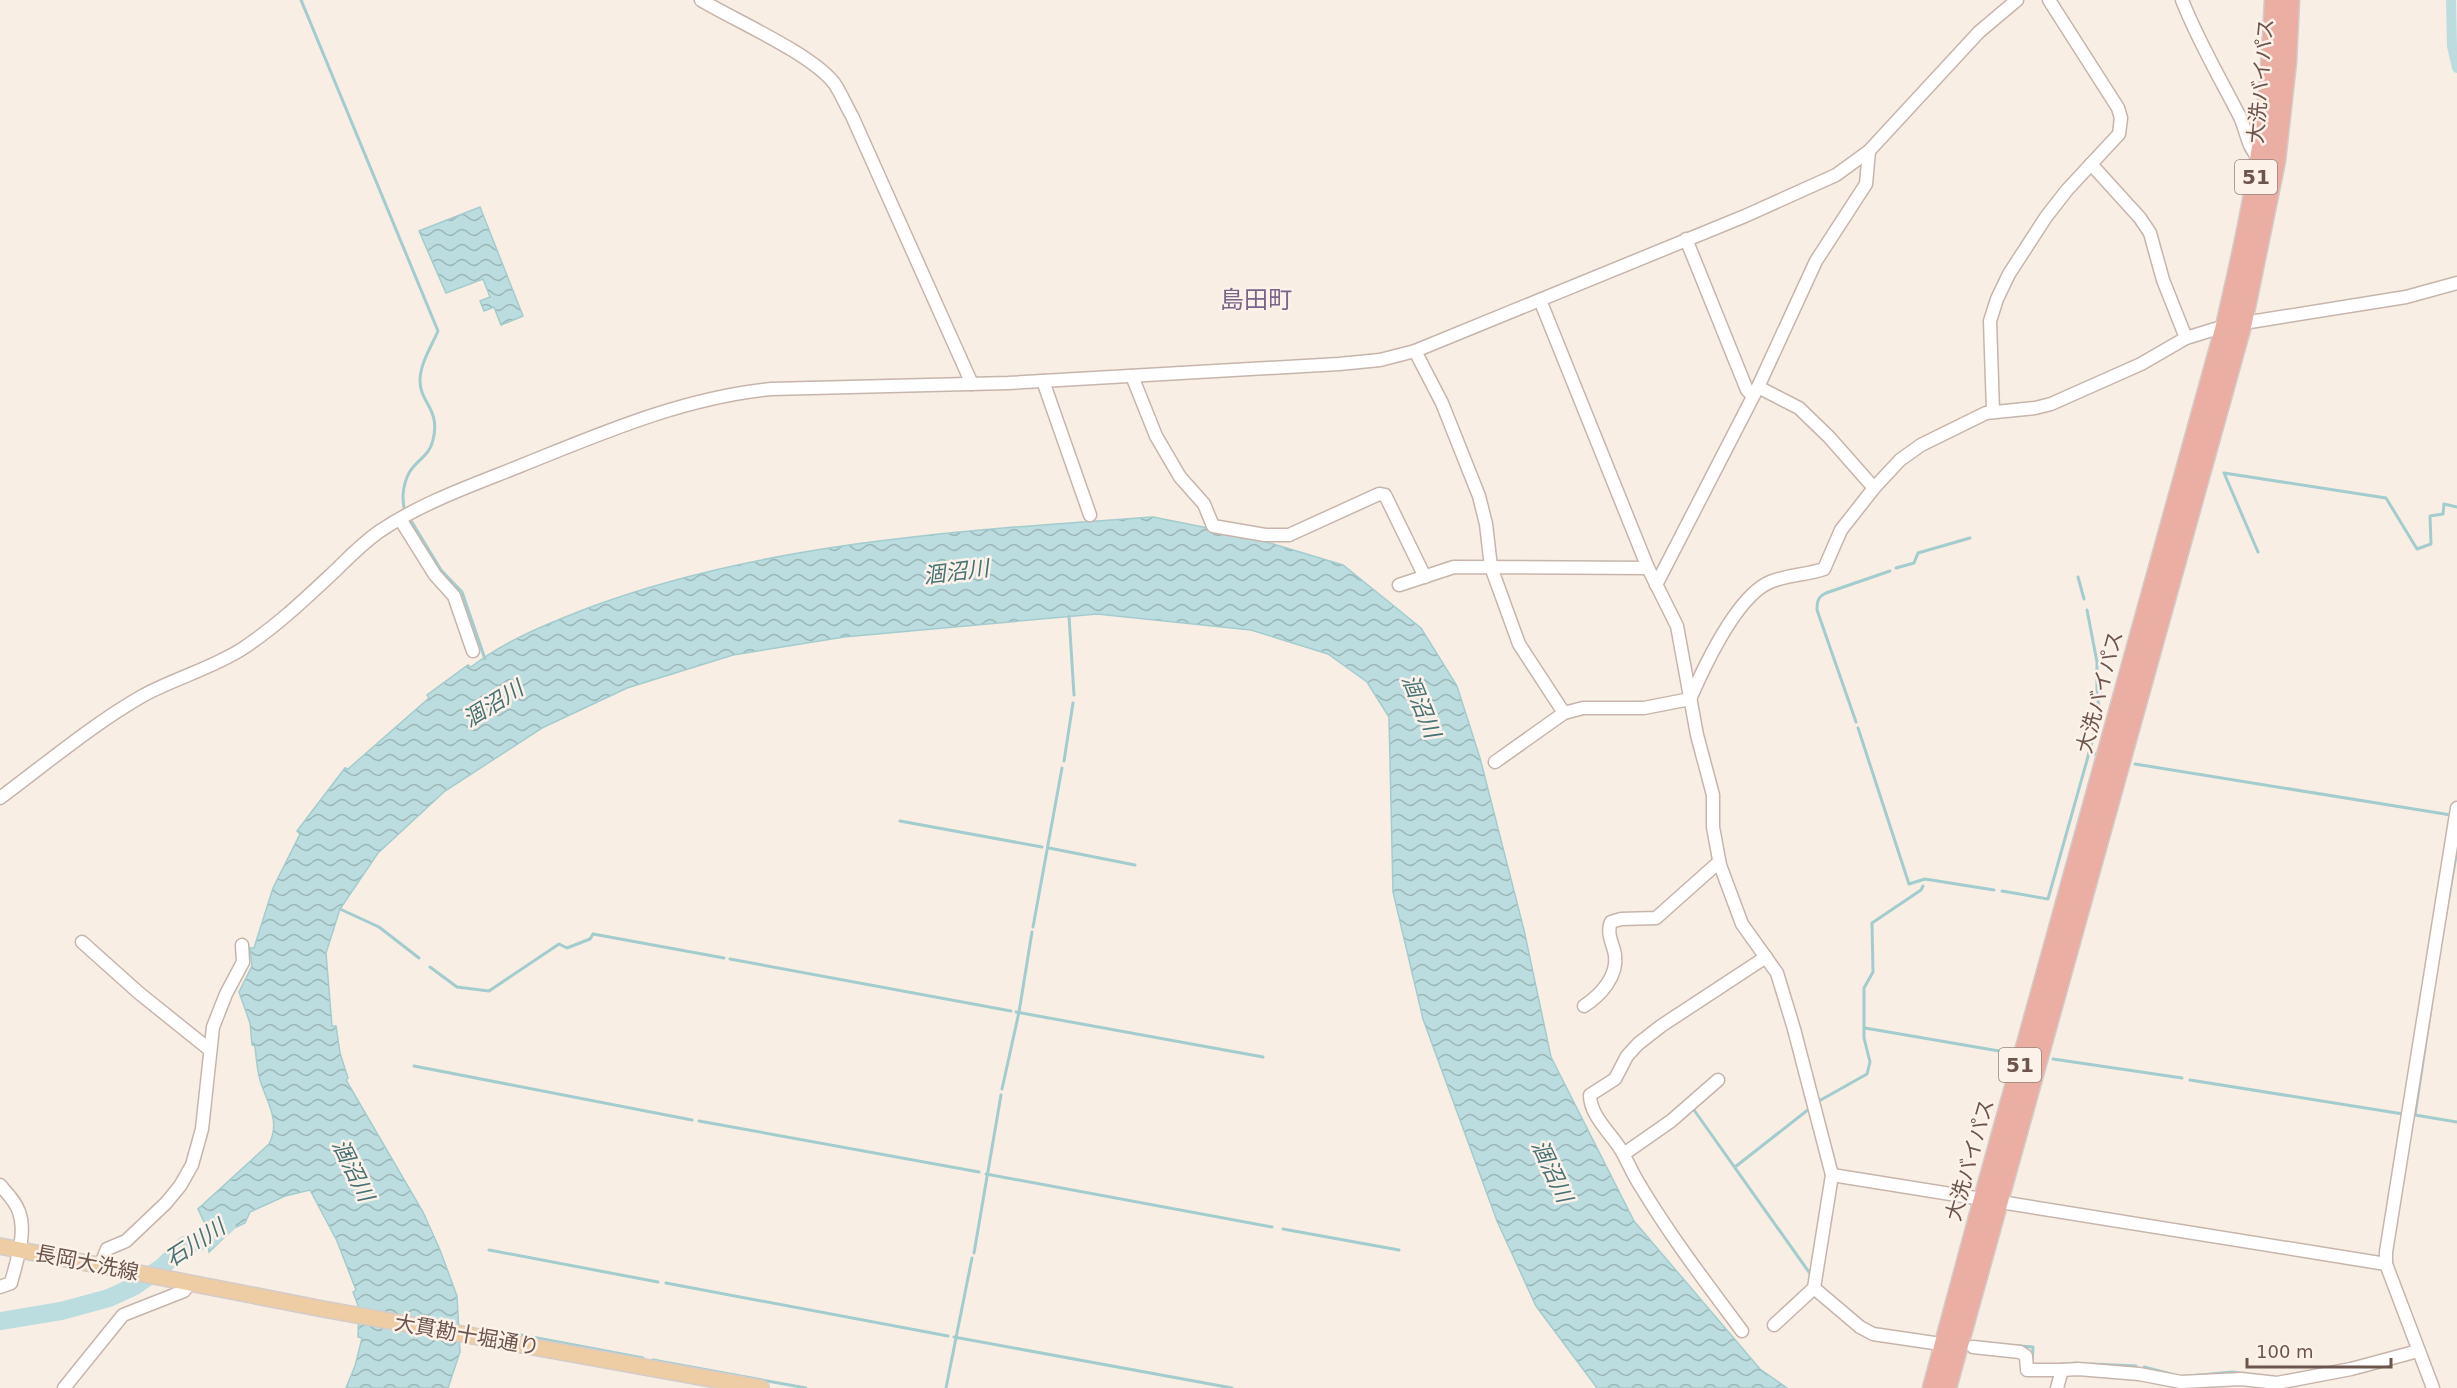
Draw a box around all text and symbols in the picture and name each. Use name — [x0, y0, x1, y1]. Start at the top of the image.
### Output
street label: 大洗バイパス — [2244, 17, 2278, 145]
road number: 51 — [2235, 160, 2277, 194]
district label: 島田町 — [1220, 286, 1292, 314]
water label: 涸沼川 — [922, 555, 992, 588]
street label: 大洗バイパス — [2072, 628, 2128, 756]
water label: 涸沼川 — [1397, 671, 1446, 743]
water label: 涸沼川 — [458, 675, 529, 732]
road number: 51 — [1999, 1048, 2041, 1082]
street label: 大洗バイパス — [1941, 1096, 1999, 1224]
water label: 涸沼川 — [327, 1135, 380, 1207]
water label: 涸沼川 — [1527, 1136, 1578, 1208]
water label: 石川川 — [161, 1213, 231, 1271]
street label: 長岡大洗線 — [33, 1241, 141, 1285]
street label: 大貫勘十堀通り — [393, 1310, 541, 1360]
scale bar — [2247, 1331, 2391, 1369]
text: 100 m — [2256, 1341, 2314, 1362]

